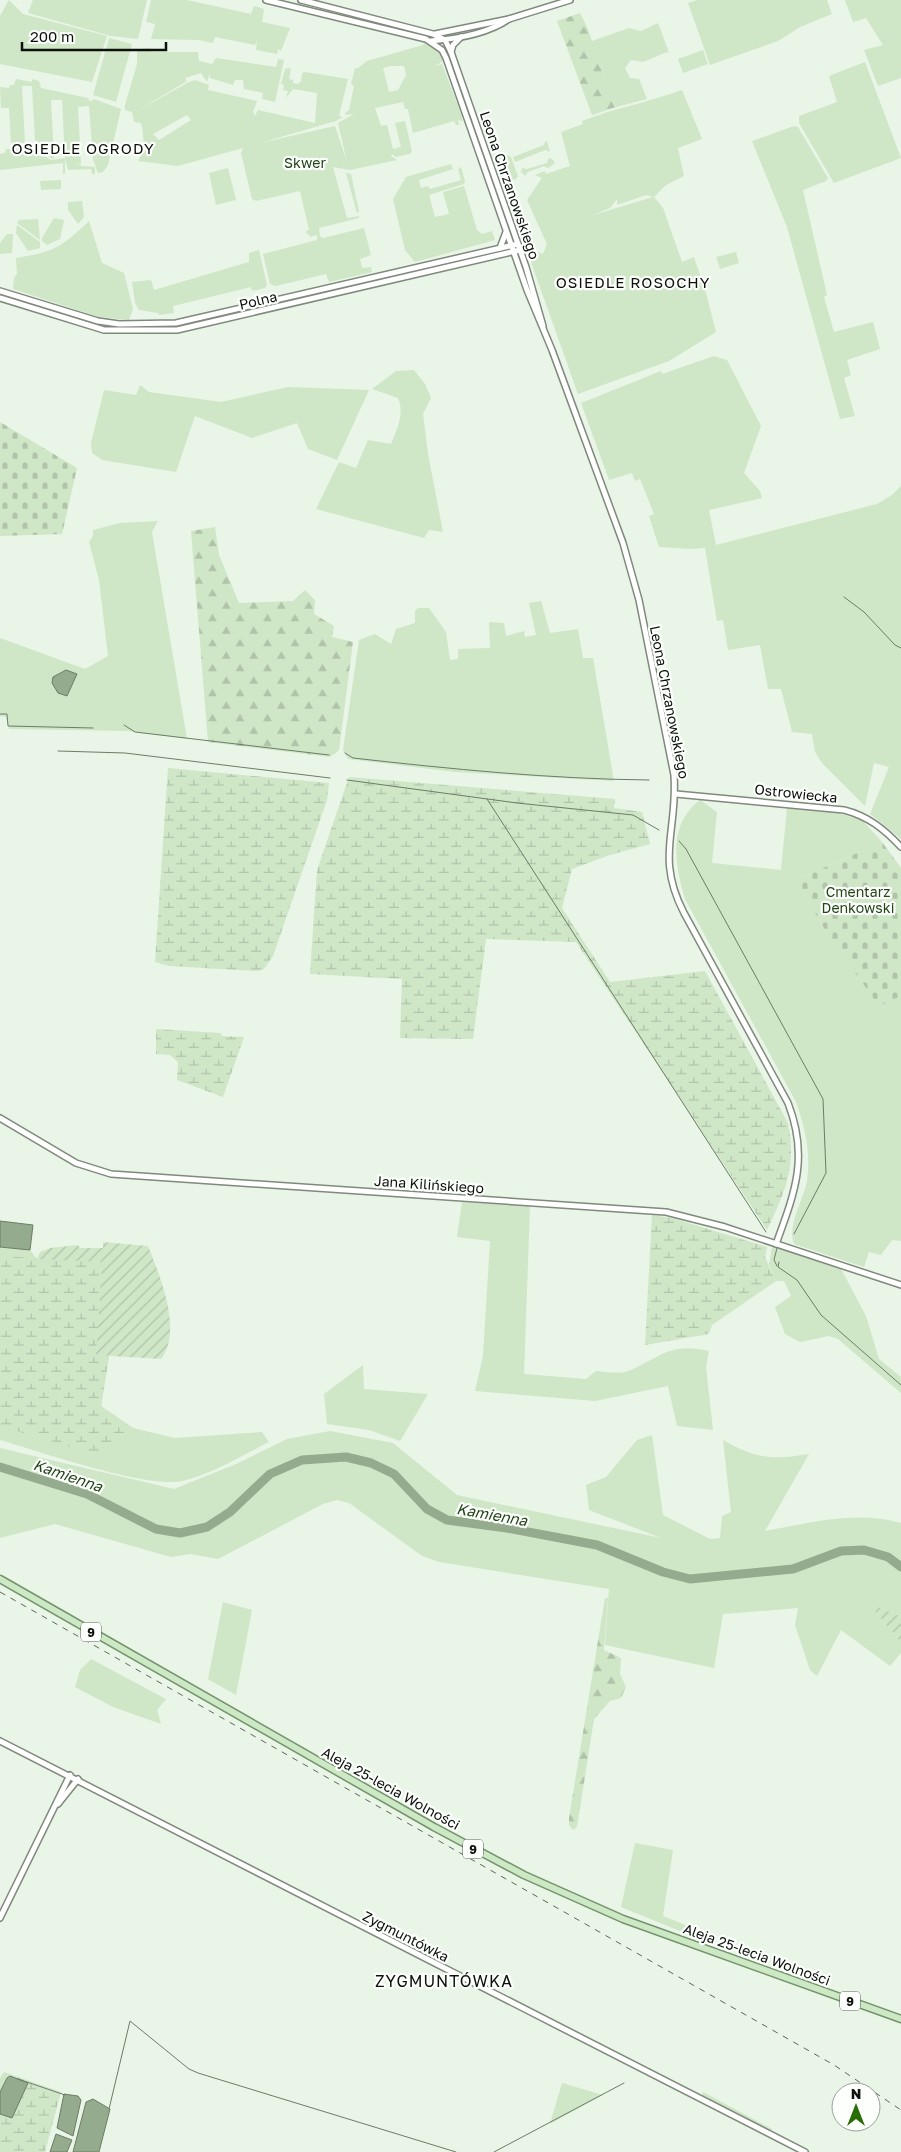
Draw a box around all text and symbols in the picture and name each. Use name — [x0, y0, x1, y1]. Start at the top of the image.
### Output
scale bar — [22, 20, 166, 52]
text: 200 m — [30, 27, 74, 45]
street label: Leona Chrzanowskiego — [477, 109, 543, 261]
district label: OSIEDLE OGRODY — [11, 139, 155, 157]
park label: Skwer — [284, 154, 326, 171]
district label: OSIEDLE ROSOCHY — [556, 273, 710, 291]
street label: Polna — [237, 287, 279, 313]
street label: Leona Chrzanowskiego — [647, 624, 693, 780]
street label: Ostrowiecka — [754, 780, 838, 806]
park label: Cmentarz Denkowski — [822, 883, 894, 916]
street label: Jana Kilińskiego — [373, 1172, 485, 1196]
water label: Kamienna — [31, 1455, 105, 1495]
water label: Kamienna — [455, 1499, 529, 1529]
road number: 9 — [81, 1622, 101, 1641]
street label: Aleja 25-lecia Wolności — [319, 1743, 463, 1833]
road number: 9 — [463, 1840, 483, 1858]
street label: Zygmuntówka — [360, 1907, 452, 1965]
street label: Aleja 25-lecia Wolności — [681, 1919, 833, 1989]
district label: ZYGMUNTÓWKA — [375, 1971, 513, 1991]
road number: 9 — [840, 1992, 860, 2010]
north arrow — [831, 2082, 881, 2132]
text: N — [851, 2085, 861, 2102]

